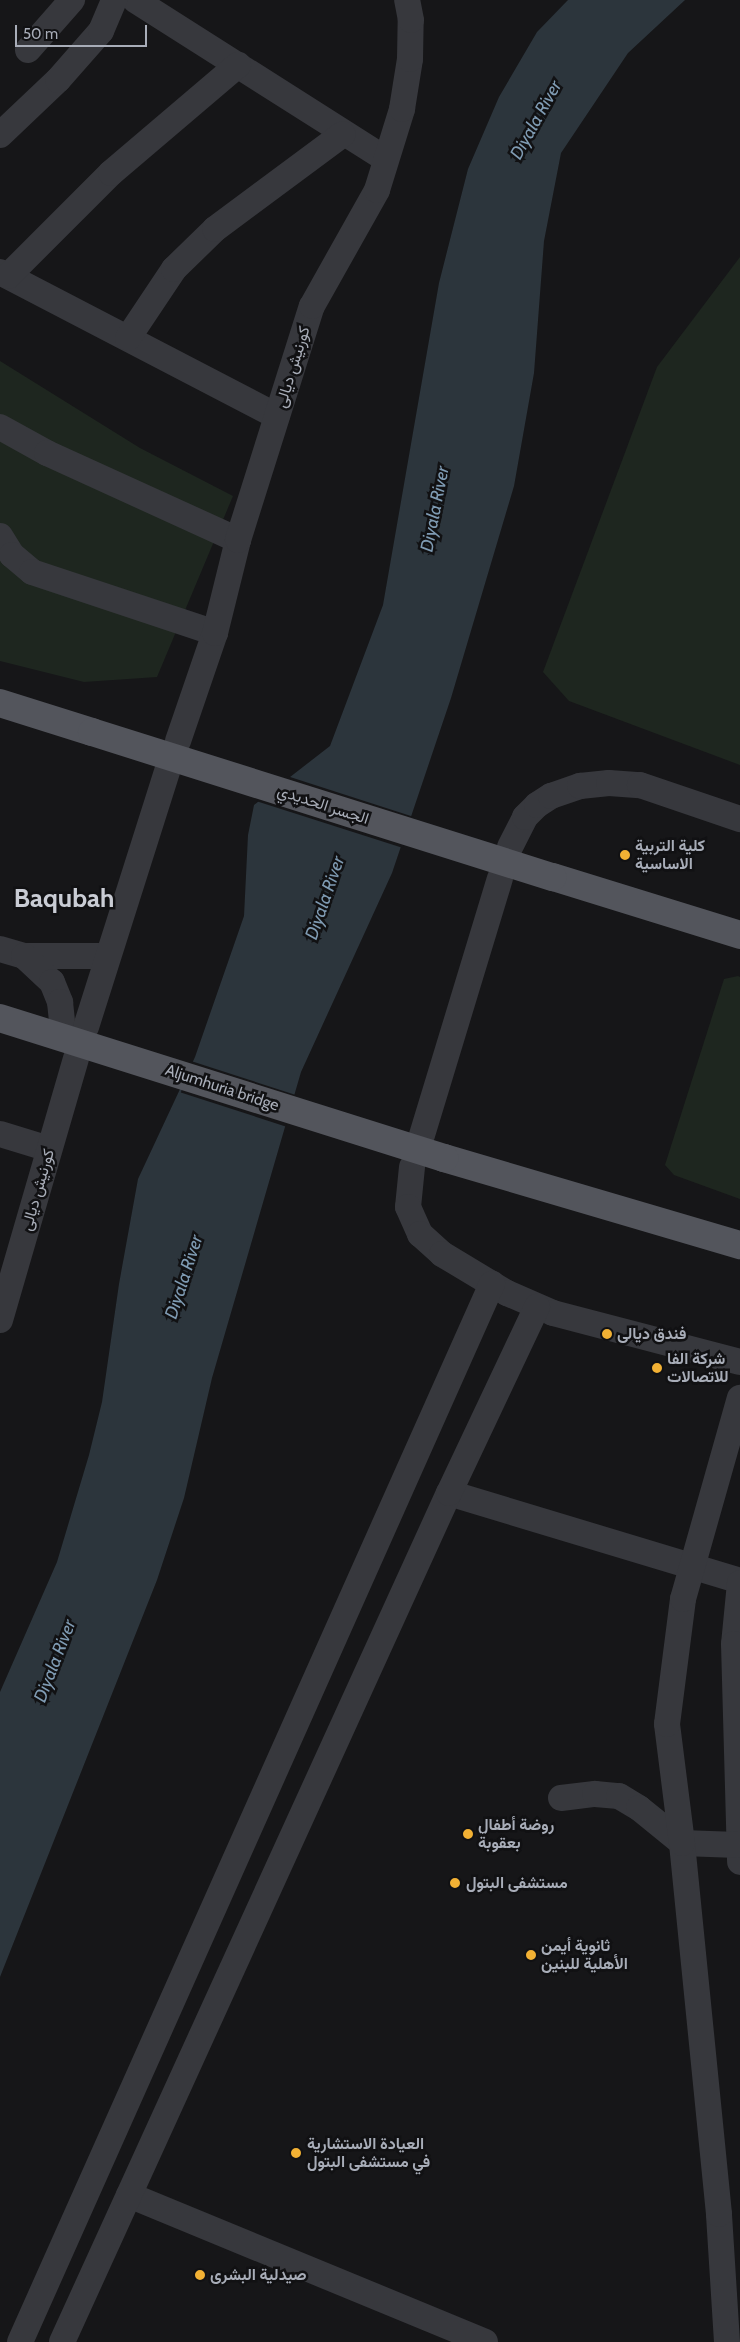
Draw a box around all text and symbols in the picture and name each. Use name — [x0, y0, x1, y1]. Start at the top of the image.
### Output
scale bar — [18, 15, 150, 47]
text: 50 m — [23, 25, 58, 43]
water label: Diyala River — [506, 77, 566, 163]
street label: كورنيش ديالى — [272, 324, 314, 410]
water label: Diyala River — [416, 464, 454, 554]
street label: الجسر الحديدي — [275, 781, 371, 829]
place label: كلية التربية الاساسية — [635, 836, 705, 874]
marker: كلية التربية الاساسية — [619, 849, 631, 861]
water label: Diyala River — [301, 853, 349, 943]
district label: Baqubah — [14, 883, 114, 915]
street label: Aljumhuria bridge — [163, 1061, 281, 1115]
street label: كورنيش ديالى — [17, 1147, 59, 1233]
water label: Diyala River — [160, 1232, 208, 1322]
place label: فندق ديالى — [617, 1324, 686, 1344]
marker: فندق ديالى — [601, 1328, 613, 1340]
place label: شركة الفا للاتصالات — [667, 1349, 729, 1387]
marker: شركة الفا للاتصالات — [651, 1362, 663, 1374]
water label: Diyala River — [29, 1617, 81, 1705]
place label: روضة أطفال بعقوبة — [478, 1815, 554, 1853]
marker: روضة أطفال بعقوبة — [462, 1828, 474, 1840]
place label: مستشفى البتول — [466, 1873, 568, 1893]
marker: مستشفى البتول — [448, 1876, 462, 1890]
place label: ثانوية أيمن الأهلية للبنين — [541, 1936, 628, 1974]
marker: ثانوية أيمن الأهلية للبنين — [525, 1949, 537, 1961]
place label: العيادة الاستشارية في مستشفى البتول — [307, 2134, 430, 2172]
marker: العيادة الاستشارية في مستشفى البتول — [289, 2146, 303, 2160]
place label: صيدلية البشرى — [210, 2265, 307, 2285]
marker: صيدلية البشرى — [194, 2269, 206, 2281]

